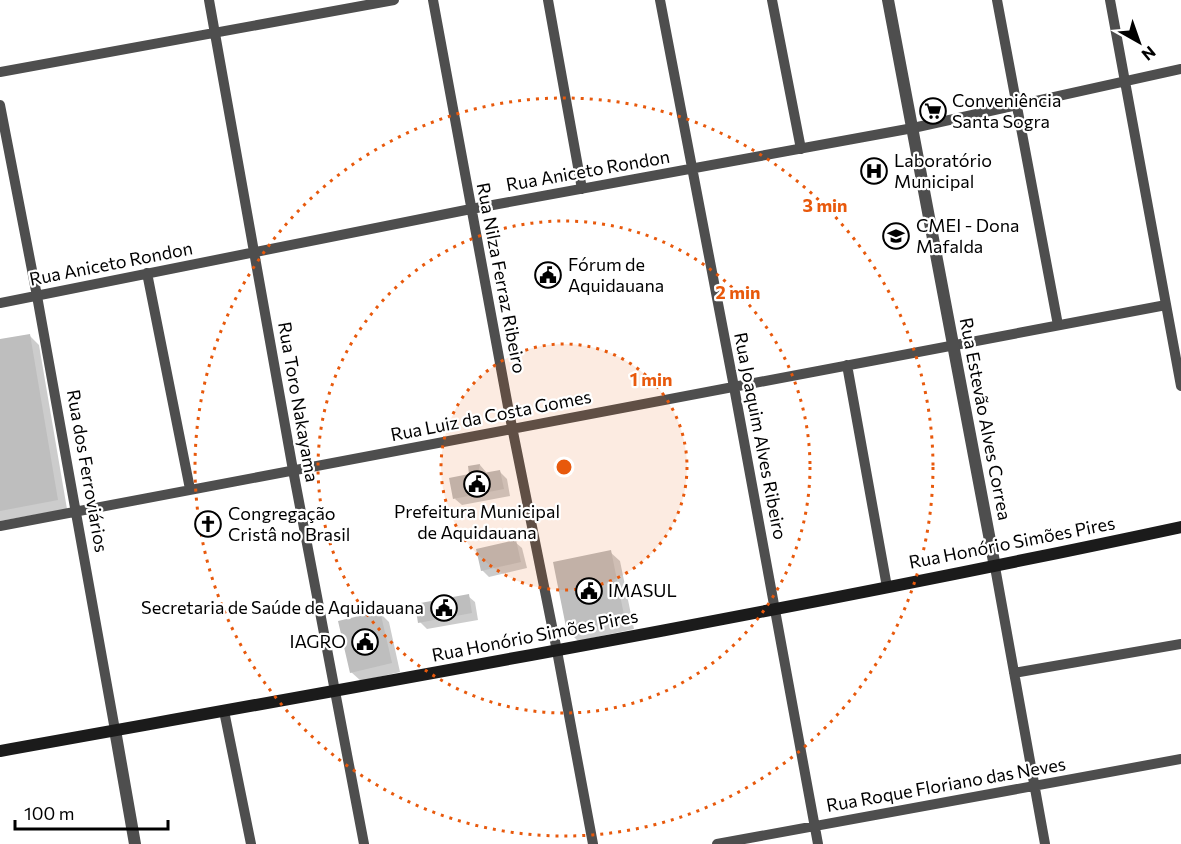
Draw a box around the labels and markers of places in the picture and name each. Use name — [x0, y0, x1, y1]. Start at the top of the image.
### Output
place label: Conveniência Santa Sogra — [952, 89, 1061, 132]
supermarket icon: Conveniência Santa Sogra — [918, 96, 948, 126]
place label: Laboratório Municipal — [894, 149, 992, 192]
hospital icon: Laboratório Municipal — [859, 156, 889, 186]
place label: CMEI - Dona Mafalda — [916, 214, 1020, 257]
school or university icon: CMEI - Dona Mafalda — [881, 221, 911, 251]
place label: Fórum de Aquidauana — [568, 253, 664, 296]
public building icon: Fórum de Aquidauana — [533, 260, 563, 290]
centre of rings — [554, 457, 574, 477]
public building icon: Prefeitura Municipal de Aquidauana — [462, 469, 492, 499]
place label: Prefeitura Municipal de Aquidauana — [394, 500, 560, 543]
place label: Congregação Cristâ no Brasil — [228, 502, 350, 545]
church icon: Congregação Cristâ no Brasil — [193, 509, 223, 539]
public building icon: IMASUL — [574, 576, 604, 606]
place label: IMASUL — [608, 579, 677, 601]
public building icon: Secretaria de Saúde de Aquidauana — [429, 593, 459, 623]
place label: Secretaria de Saúde de Aquidauana — [141, 596, 424, 618]
public building icon: IAGRO — [350, 627, 380, 657]
place label: IAGRO — [289, 630, 346, 652]

